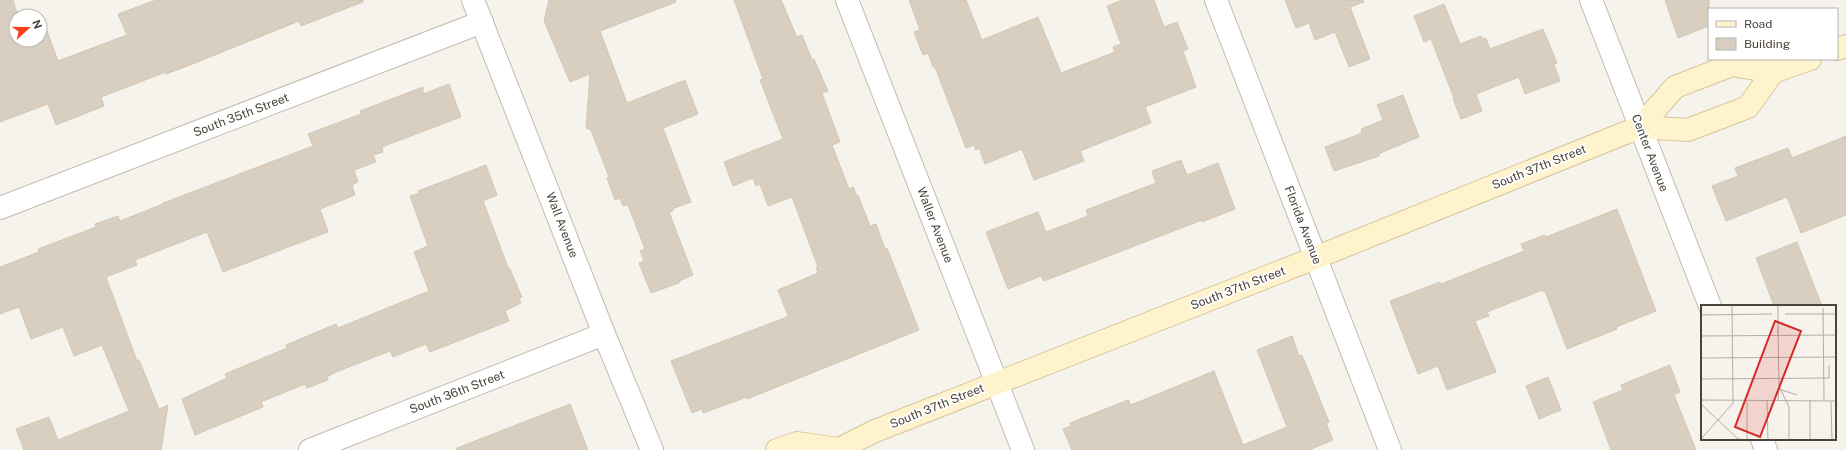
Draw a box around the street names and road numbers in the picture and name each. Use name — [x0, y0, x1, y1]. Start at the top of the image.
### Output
street label: South 35th Street — [191, 90, 291, 140]
street label: Center Avenue — [1629, 112, 1671, 194]
street label: South 37th Street — [1490, 142, 1588, 192]
street label: Florida Avenue — [1282, 184, 1324, 266]
street label: Waller Avenue — [914, 185, 956, 265]
street label: Wall Avenue — [543, 190, 581, 260]
street label: South 37th Street — [1189, 263, 1288, 313]
street label: South 36th Street — [407, 367, 507, 417]
street label: South 37th Street — [888, 381, 986, 431]

